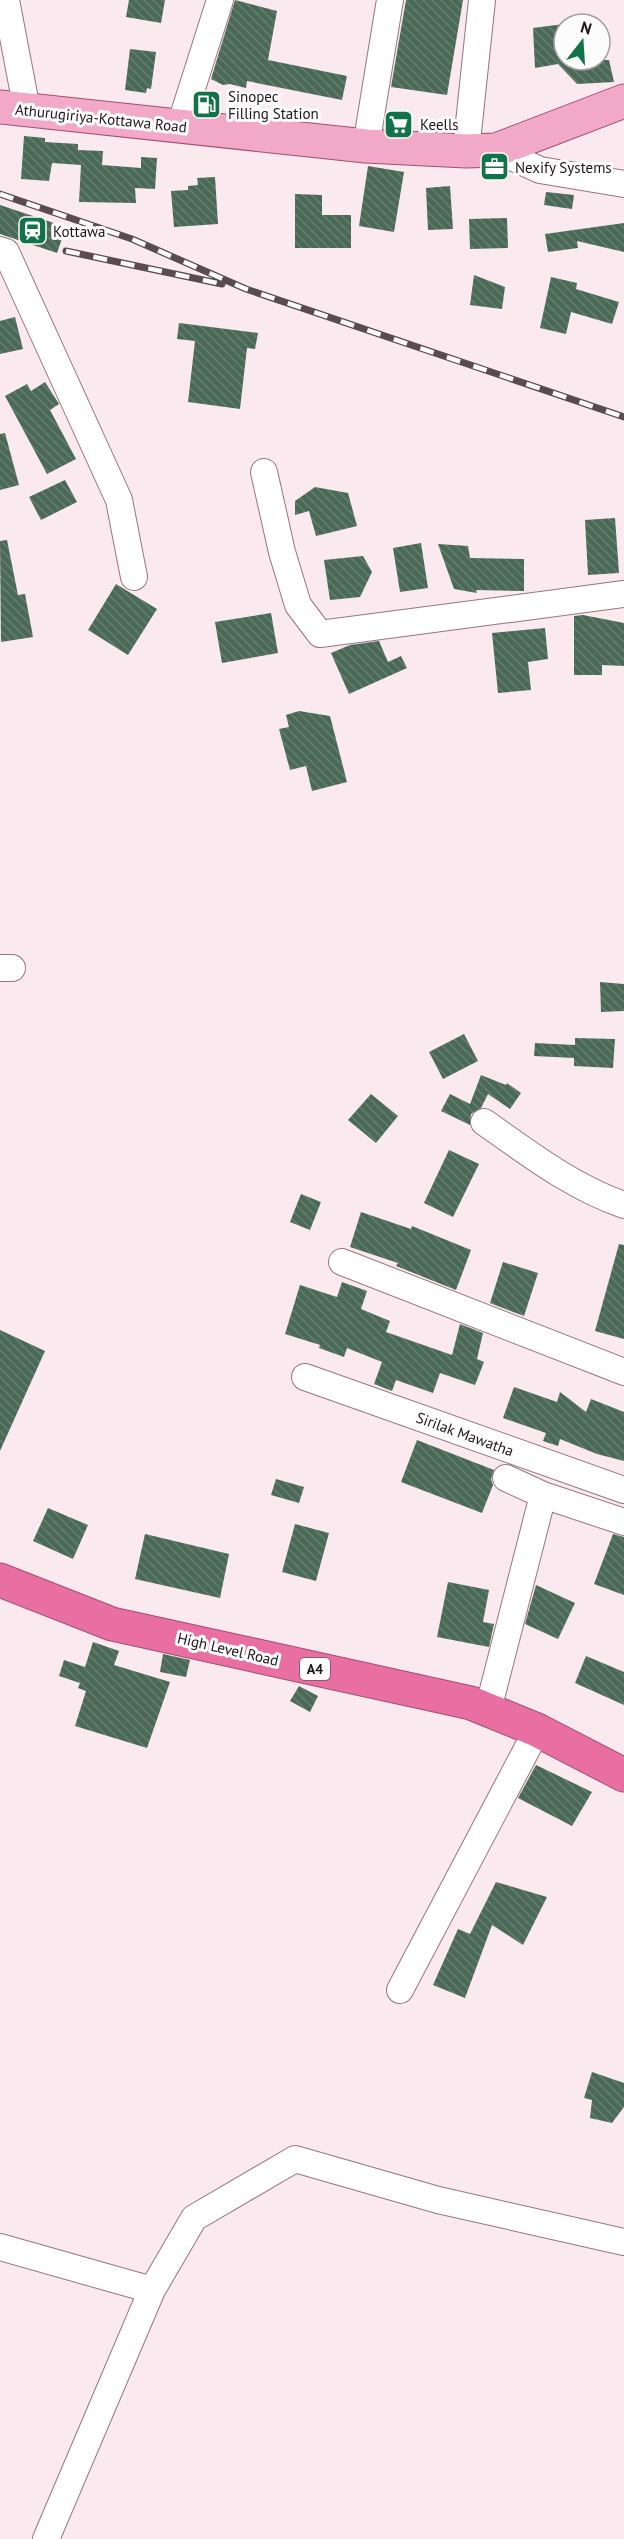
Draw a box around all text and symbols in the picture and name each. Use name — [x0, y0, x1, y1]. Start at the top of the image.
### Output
north arrow — [552, 12, 612, 72]
text: N — [578, 17, 594, 39]
place label: Sinopec Filling Station — [228, 87, 319, 123]
fuel station icon: Sinopec Filling Station — [191, 89, 223, 121]
street label: Athurugiriya-Kottawa Road — [14, 100, 188, 136]
supermarket icon: Keells — [383, 108, 415, 140]
place label: Keells — [420, 115, 459, 134]
office icon: Nexify Systems — [478, 151, 510, 183]
place label: Nexify Systems — [515, 158, 612, 177]
station icon: Kottawa — [16, 215, 48, 247]
place label: Kottawa — [53, 222, 106, 241]
street label: Sirilak Mawatha — [414, 1408, 516, 1460]
street label: High Level Road — [176, 1628, 280, 1670]
road number: A4 — [300, 1658, 330, 1680]

